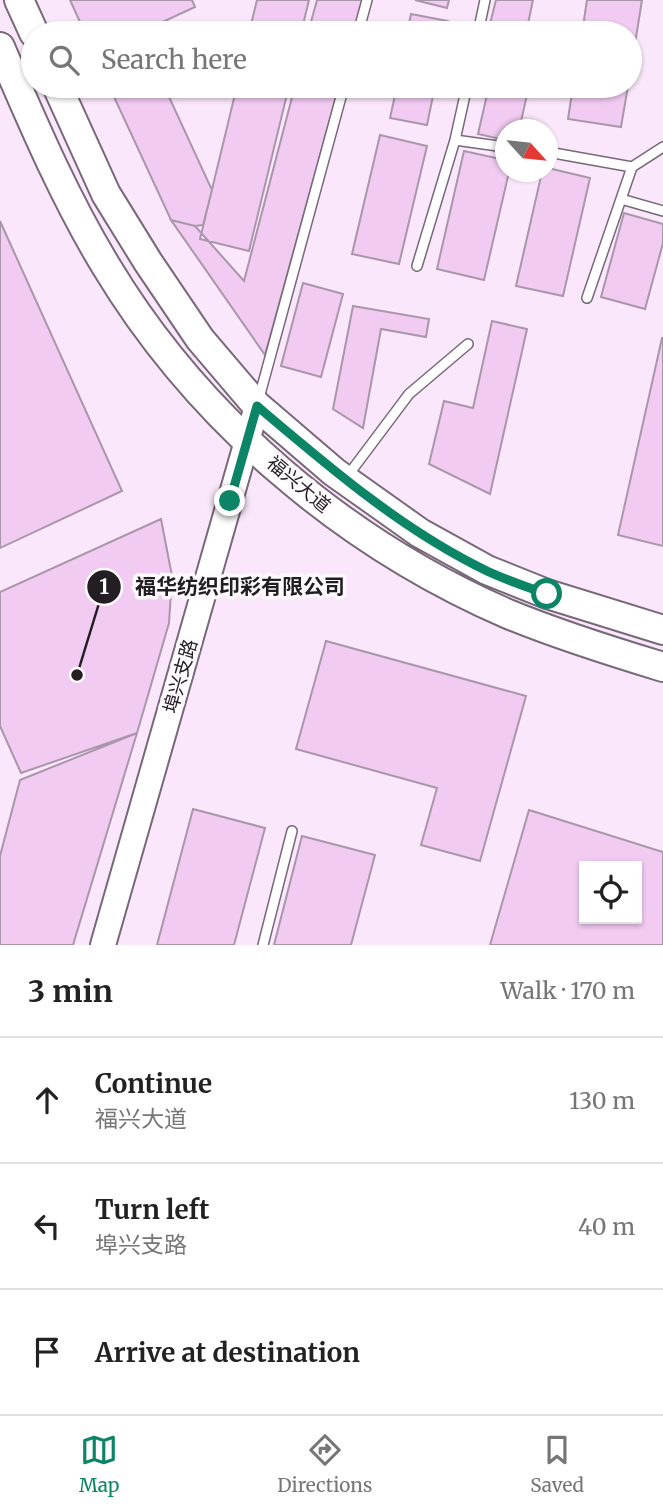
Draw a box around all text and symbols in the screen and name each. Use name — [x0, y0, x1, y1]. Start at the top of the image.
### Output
search box — [21, 21, 642, 98]
icon: search — [45, 41, 83, 79]
text: Search here — [101, 43, 247, 76]
north arrow — [495, 119, 558, 182]
street label: 福兴大道 — [262, 450, 336, 518]
route end — [214, 485, 245, 516]
callout: 福华纺织印彩有限公司 — [86, 566, 359, 608]
text: 1 — [99, 573, 109, 600]
text: 福华纺织印彩有限公司 — [135, 573, 345, 600]
route start — [531, 578, 562, 609]
street label: 埠兴支路 — [158, 636, 202, 716]
map controls — [579, 861, 642, 924]
button: locate — [579, 861, 642, 924]
text: 3 min — [28, 972, 113, 1010]
text: Walk · 170 m — [501, 976, 635, 1005]
text: Continue — [95, 1067, 212, 1100]
icon: ahead — [28, 1081, 66, 1119]
text: 130 m — [569, 1086, 635, 1115]
text: 福兴大道 — [95, 1104, 187, 1133]
text: Turn left — [95, 1193, 209, 1226]
icon: left — [28, 1207, 66, 1245]
text: 40 m — [578, 1212, 635, 1241]
text: 埠兴支路 — [95, 1230, 187, 1259]
icon: arrive — [28, 1333, 66, 1371]
text: Arrive at destination — [95, 1336, 360, 1369]
tab: Map — [79, 1431, 119, 1497]
tab: Directions — [277, 1431, 372, 1497]
tab: Saved — [530, 1431, 584, 1497]

